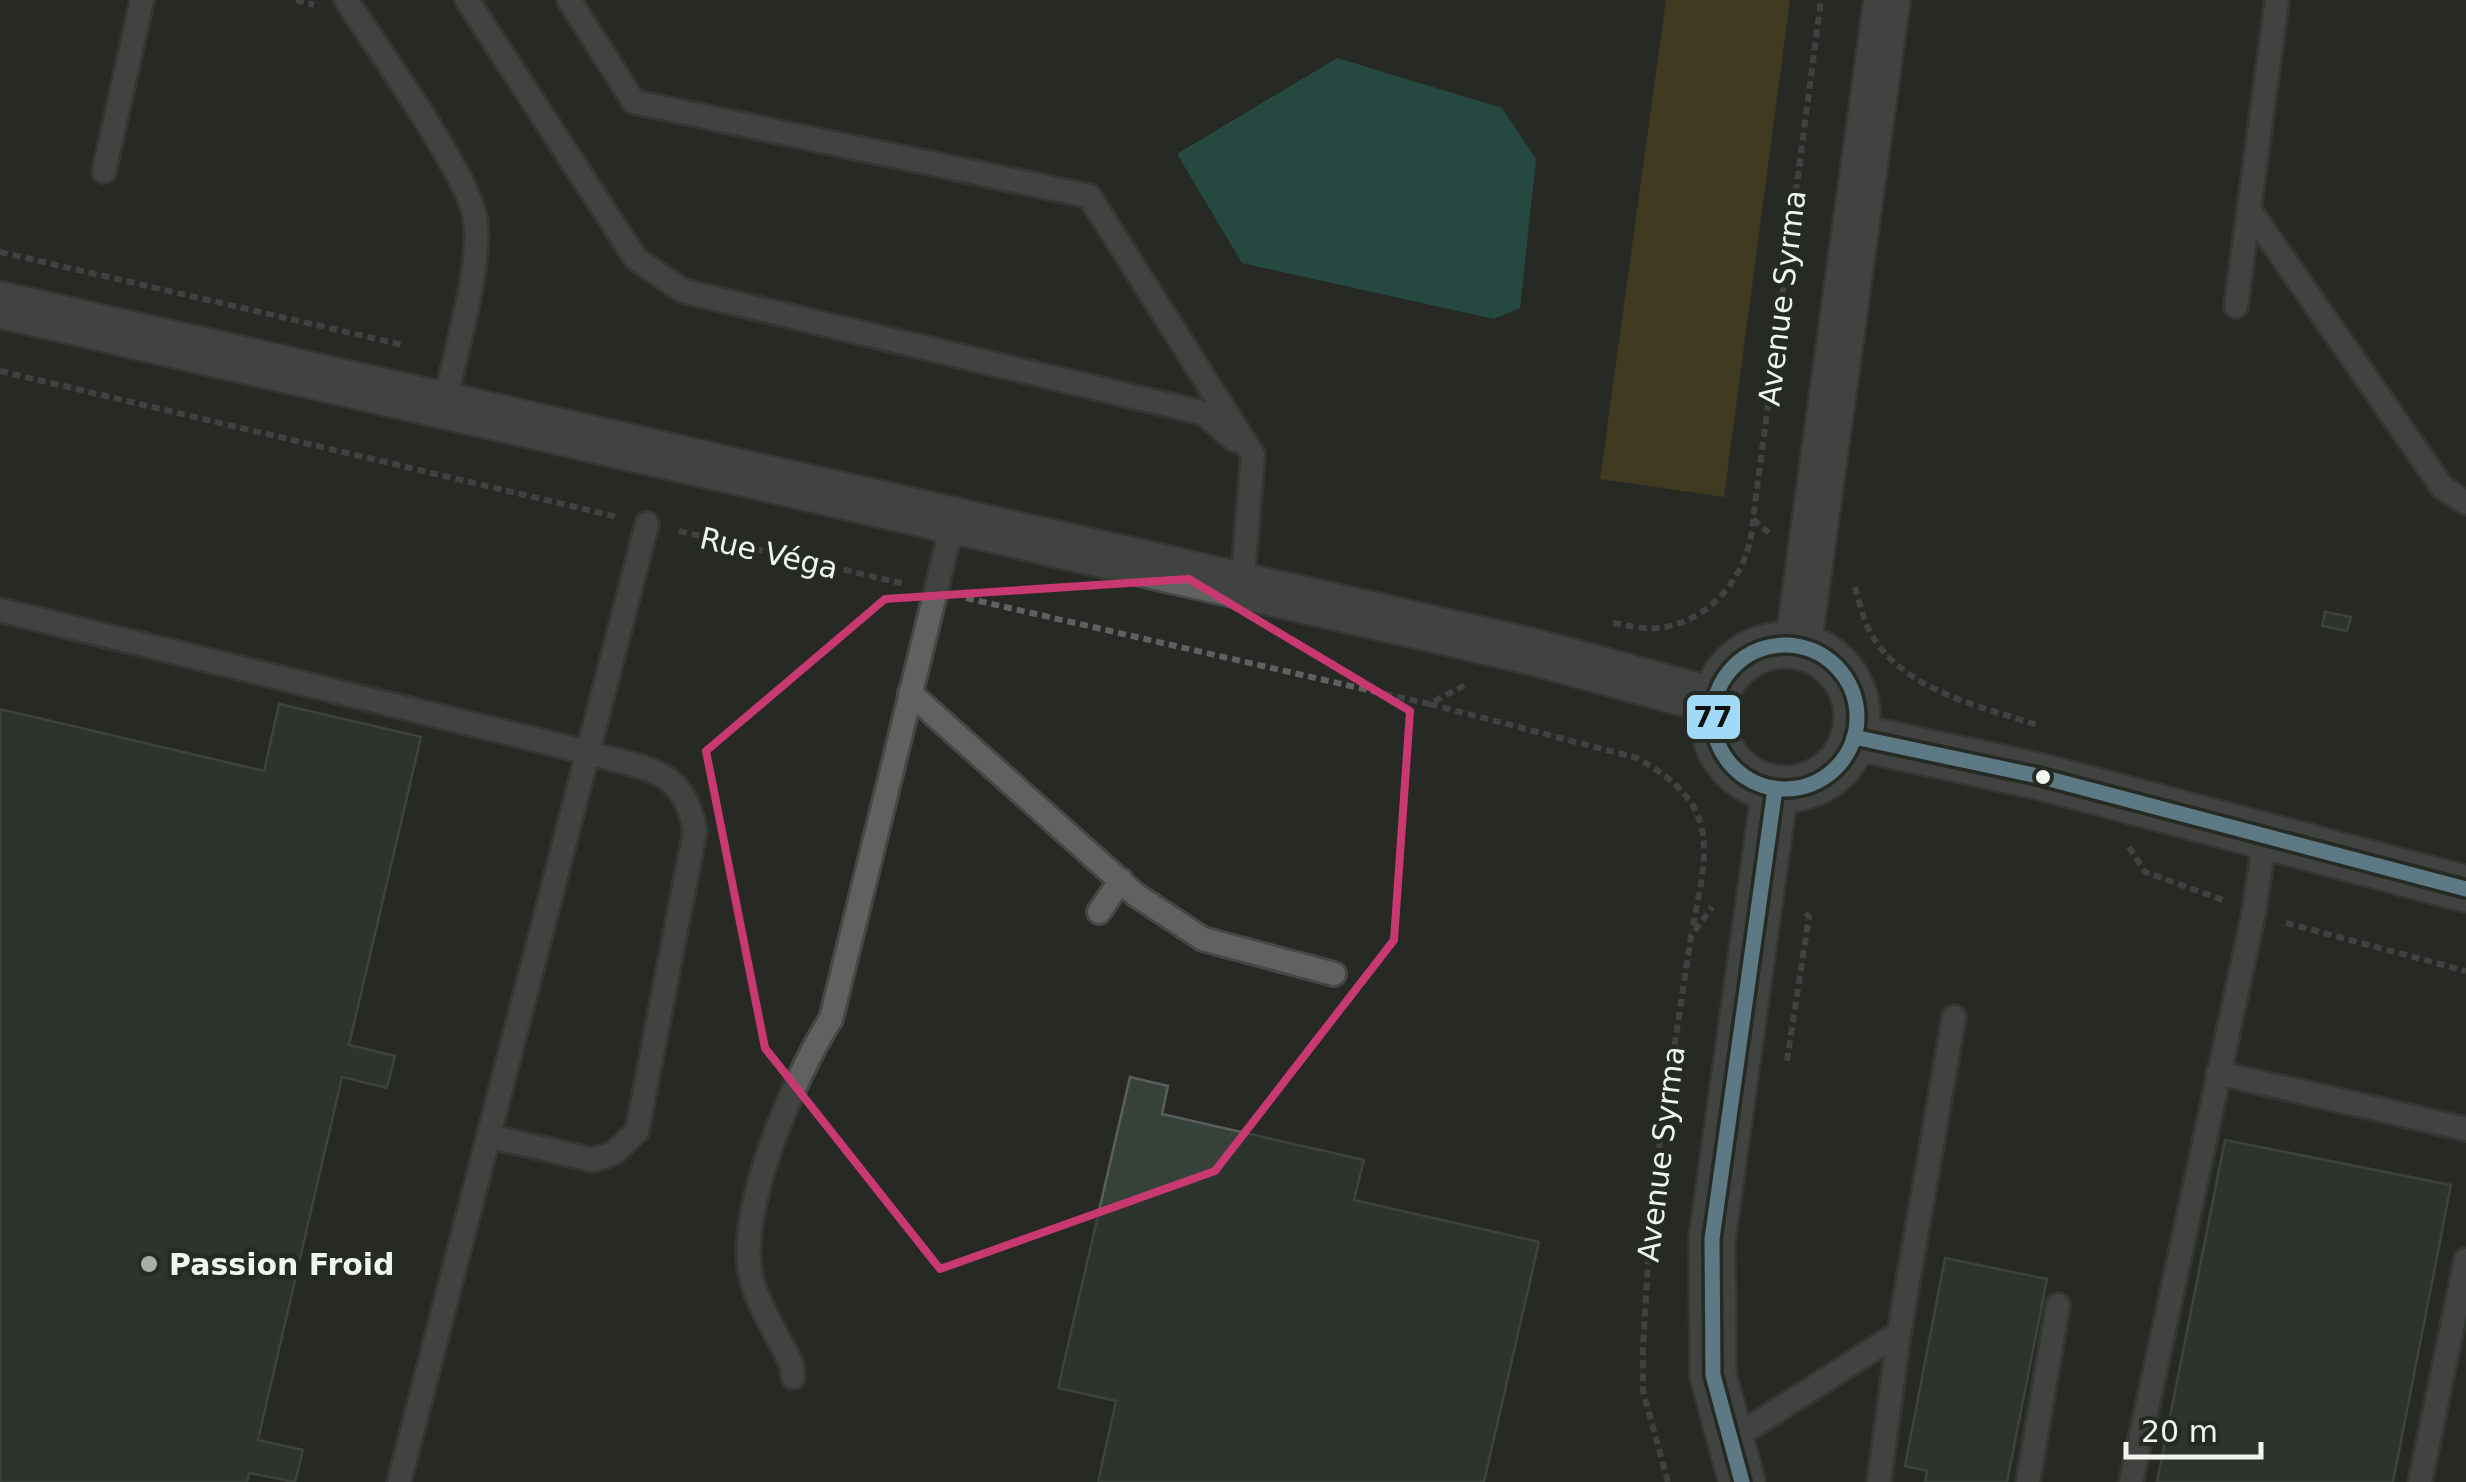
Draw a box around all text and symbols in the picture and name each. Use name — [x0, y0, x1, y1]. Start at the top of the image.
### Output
street label: Avenue Syrma — [1751, 188, 1813, 408]
street label: Rue Véga — [697, 520, 841, 586]
line badge: 77 — [1685, 693, 1742, 741]
text: 77 — [1694, 701, 1732, 734]
unlabelled marker — [2033, 767, 2053, 787]
street label: Avenue Syrma — [1630, 1044, 1692, 1264]
place label: Passion Froid — [169, 1247, 395, 1282]
marker: Passion Froid — [138, 1253, 160, 1275]
scale bar — [2126, 1397, 2261, 1459]
text: 20 m — [2141, 1414, 2218, 1449]

